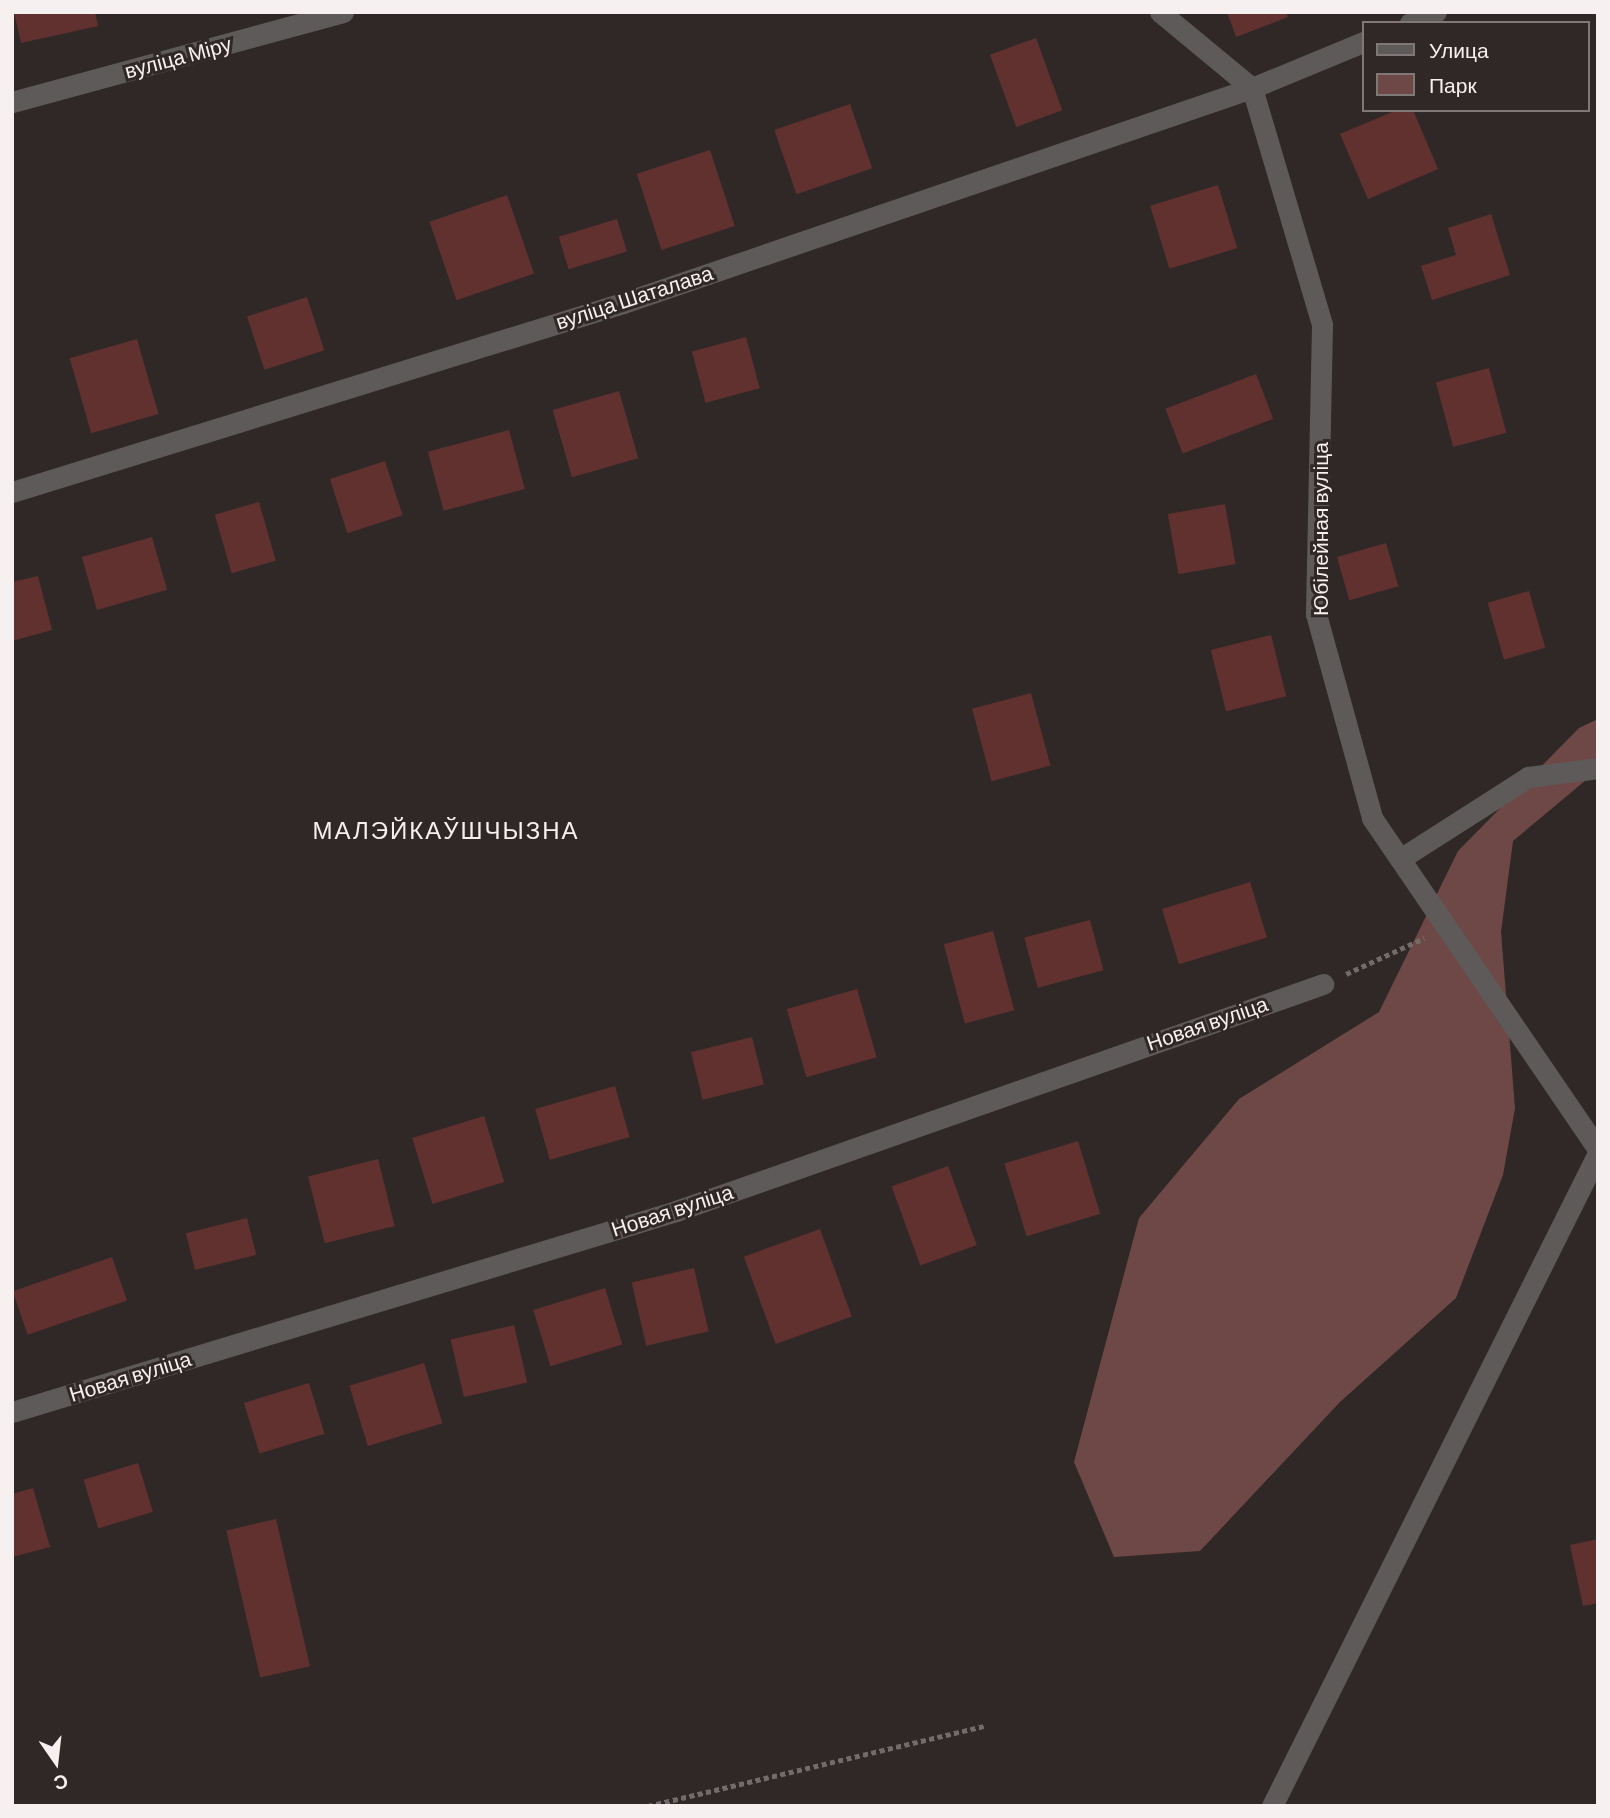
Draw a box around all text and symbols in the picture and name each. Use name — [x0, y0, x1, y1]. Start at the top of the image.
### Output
legend — [1362, 21, 1589, 112]
street label: вуліца Міру — [122, 31, 234, 83]
text: Улица — [1429, 37, 1489, 62]
text: Парк — [1429, 72, 1477, 97]
street label: вуліца Шаталава — [552, 260, 716, 334]
street label: Юбілейная вуліца — [1307, 442, 1333, 616]
district label: МАЛЭЙКАЎШЧЫЗНА — [314, 816, 578, 844]
street label: Новая вуліца — [1143, 991, 1271, 1055]
street label: Новая вуліца — [608, 1178, 736, 1242]
street label: Новая вуліца — [66, 1345, 194, 1407]
north arrow — [21, 1727, 91, 1797]
text: С — [52, 1770, 71, 1796]

